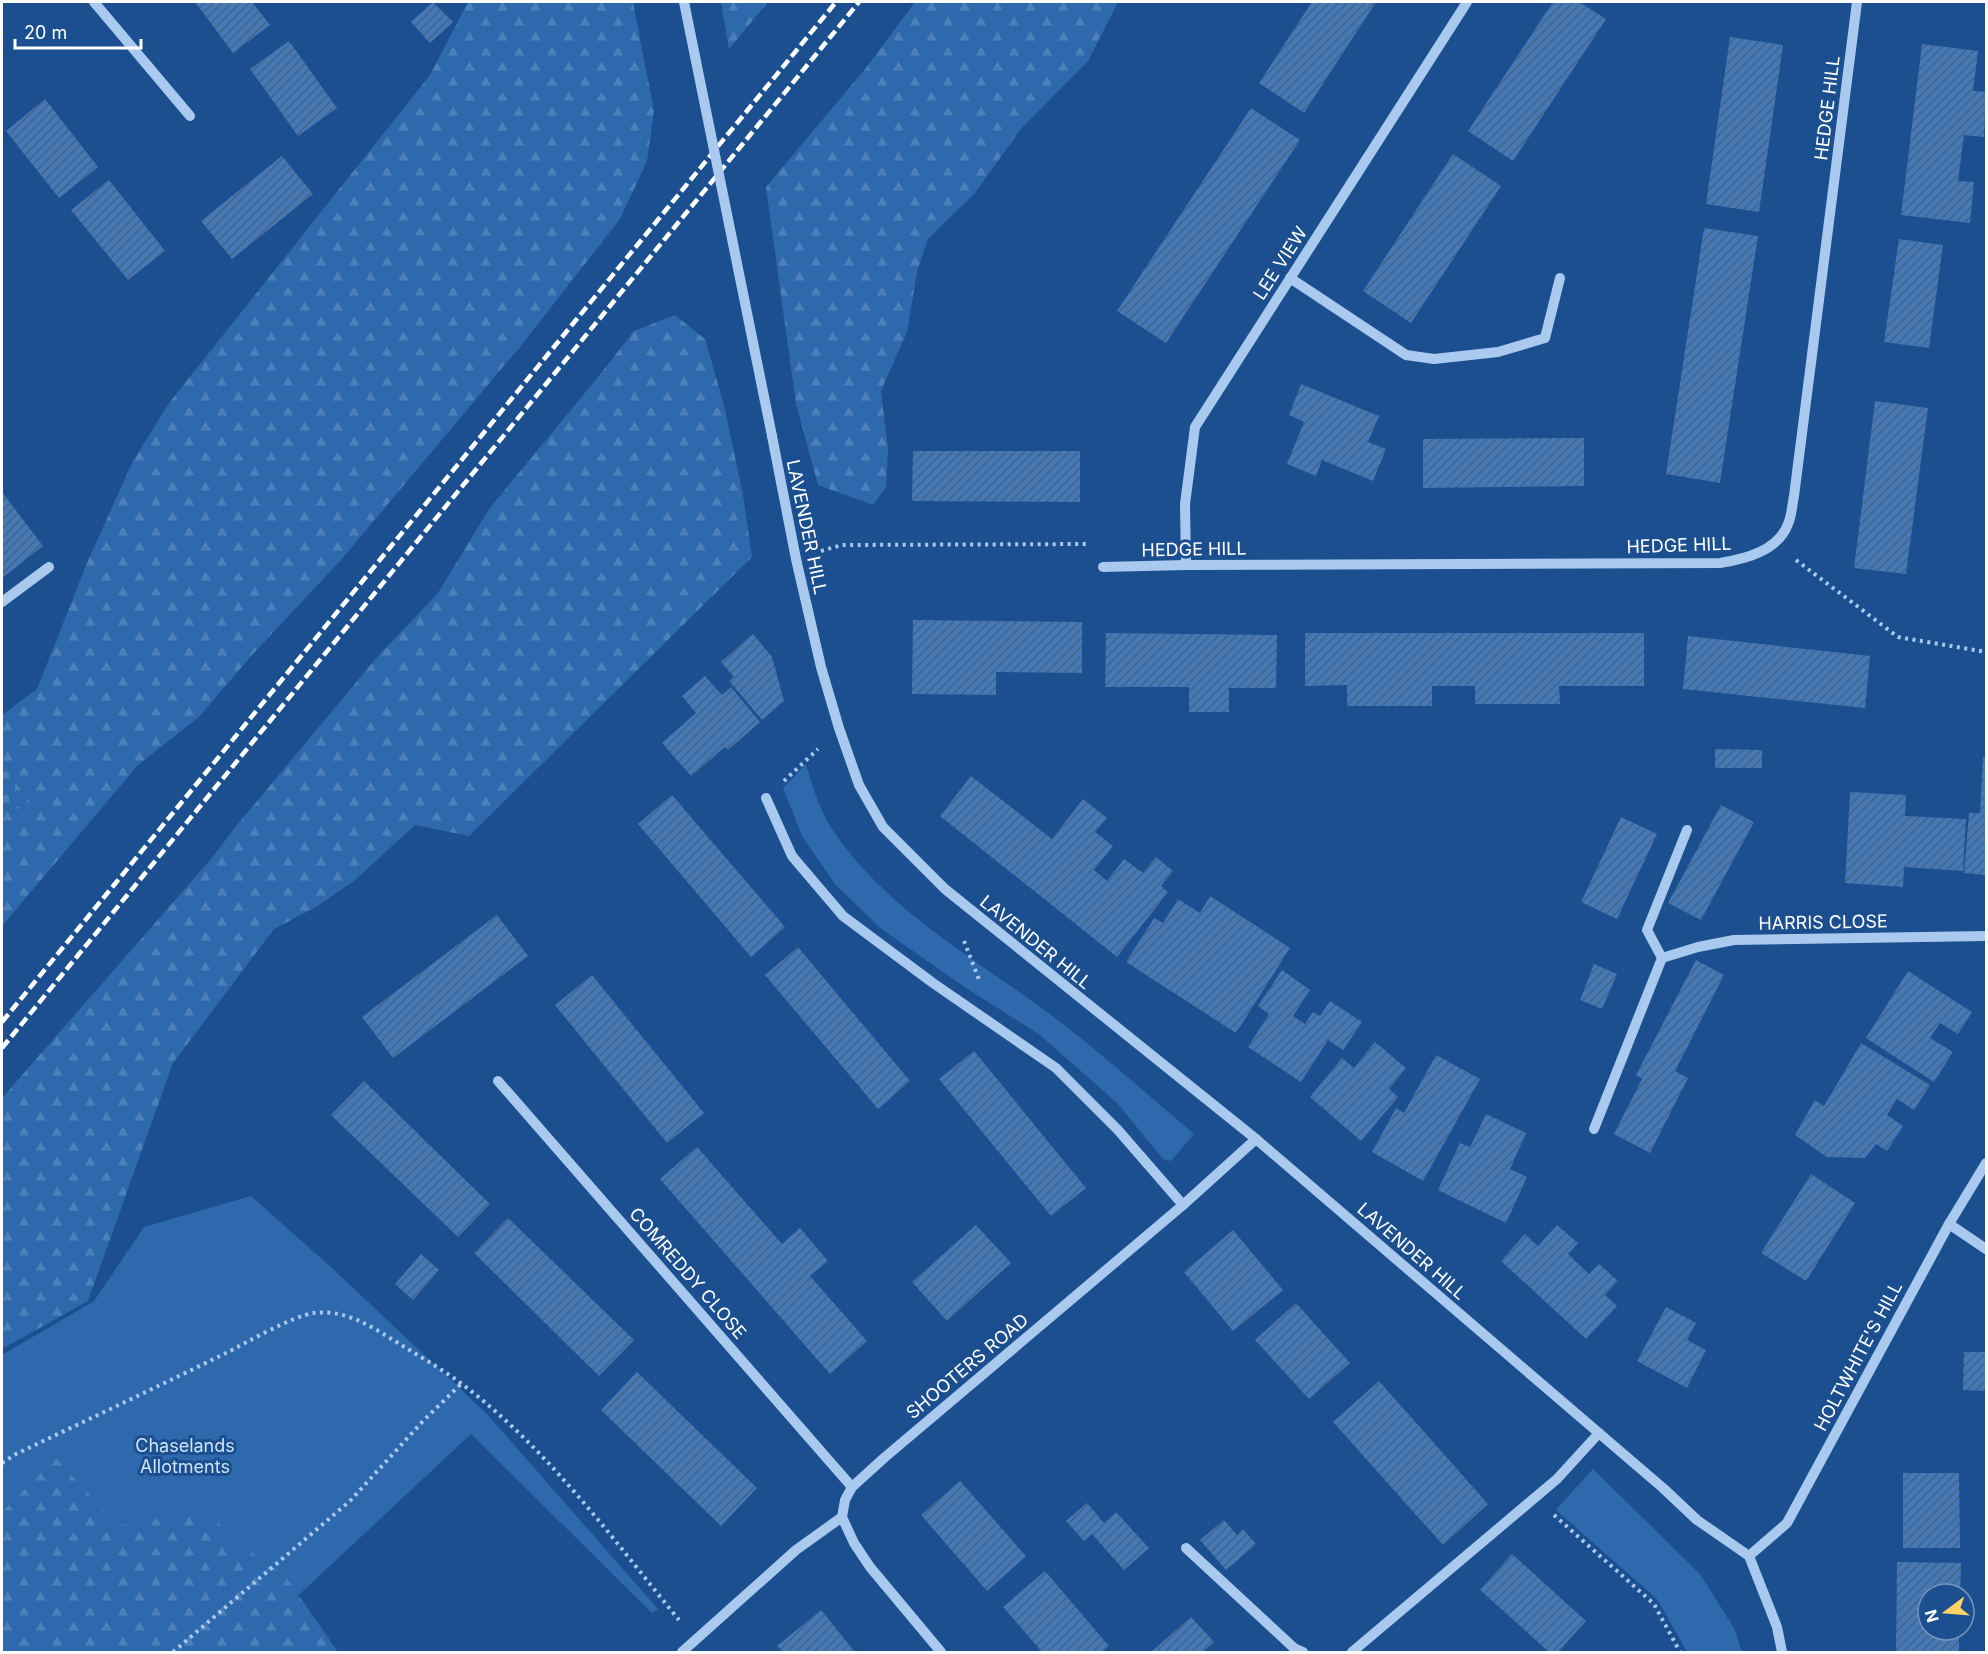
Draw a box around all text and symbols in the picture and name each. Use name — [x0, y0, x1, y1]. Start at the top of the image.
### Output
scale bar — [15, 12, 141, 50]
text: 20 m — [24, 22, 67, 43]
street label: HEDGE HILL — [1810, 55, 1844, 161]
street label: LEE VIEW — [1249, 222, 1311, 303]
street label: LAVENDER HILL — [782, 458, 832, 596]
street label: HEDGE HILL — [1626, 533, 1732, 557]
street label: HEDGE HILL — [1141, 538, 1247, 560]
street label: LAVENDER HILL — [976, 891, 1096, 993]
street label: HARRIS CLOSE — [1758, 910, 1888, 934]
street label: LAVENDER HILL — [1353, 1198, 1471, 1304]
street label: COMREDDY CLOSE — [625, 1203, 751, 1343]
street label: HOLTWHITE'S HILL — [1810, 1278, 1906, 1434]
street label: SHOOTERS ROAD — [902, 1309, 1032, 1423]
park label: Chaselands Allotments — [135, 1435, 235, 1477]
north arrow — [1916, 1582, 1976, 1642]
text: N — [1920, 1608, 1943, 1625]

